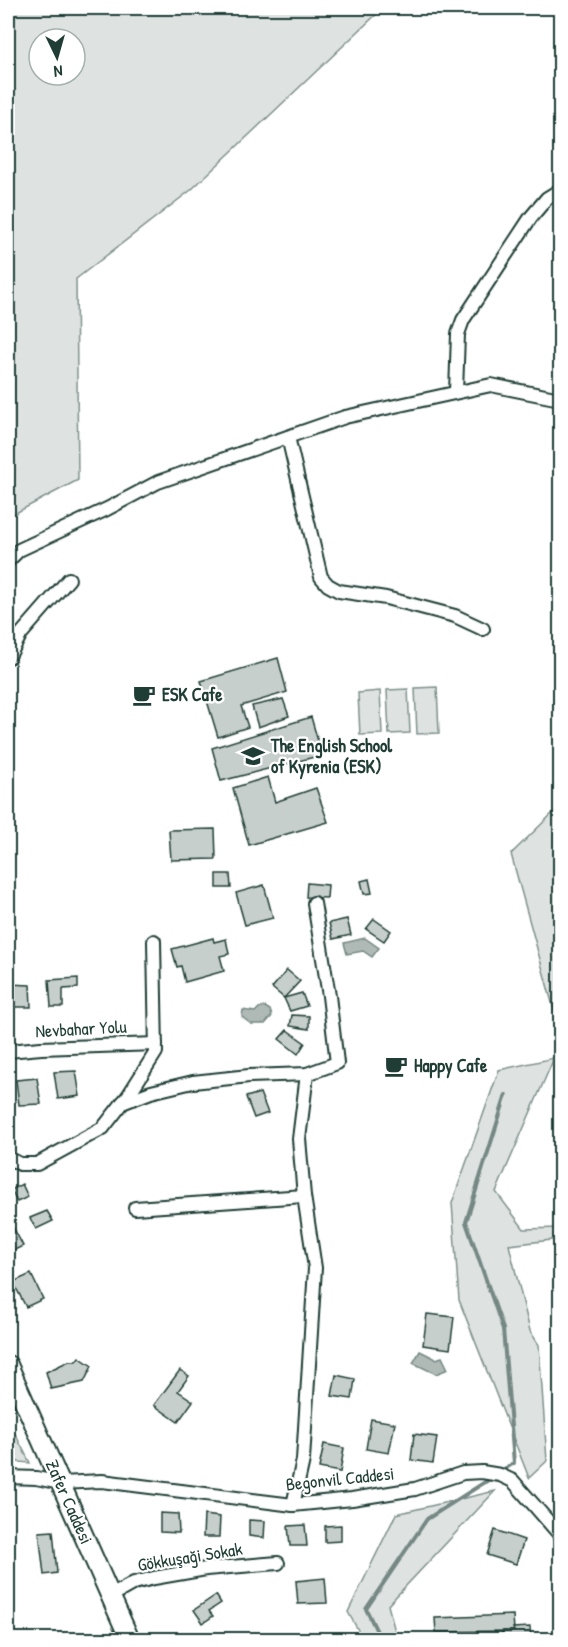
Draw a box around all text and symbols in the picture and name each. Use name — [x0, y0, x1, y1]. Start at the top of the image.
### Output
north arrow — [27, 27, 87, 87]
text: N — [53, 61, 64, 83]
cafe icon: ESK Cafe — [131, 682, 157, 708]
place label: ESK Cafe — [162, 682, 223, 707]
place label: The English School of Kyrenia (ESK) — [270, 733, 393, 780]
school or university icon: The English School of Kyrenia (ESK) — [240, 743, 266, 769]
street label: Nevbahar Yolu — [35, 1014, 127, 1043]
cafe icon: Happy Cafe — [383, 1053, 409, 1079]
place label: Happy Cafe — [414, 1053, 488, 1079]
street label: Zafer Caddesi — [40, 1456, 99, 1548]
street label: Begonvil Caddesi — [284, 1460, 395, 1497]
street label: Gökkuşaği Sokak — [136, 1536, 245, 1577]

